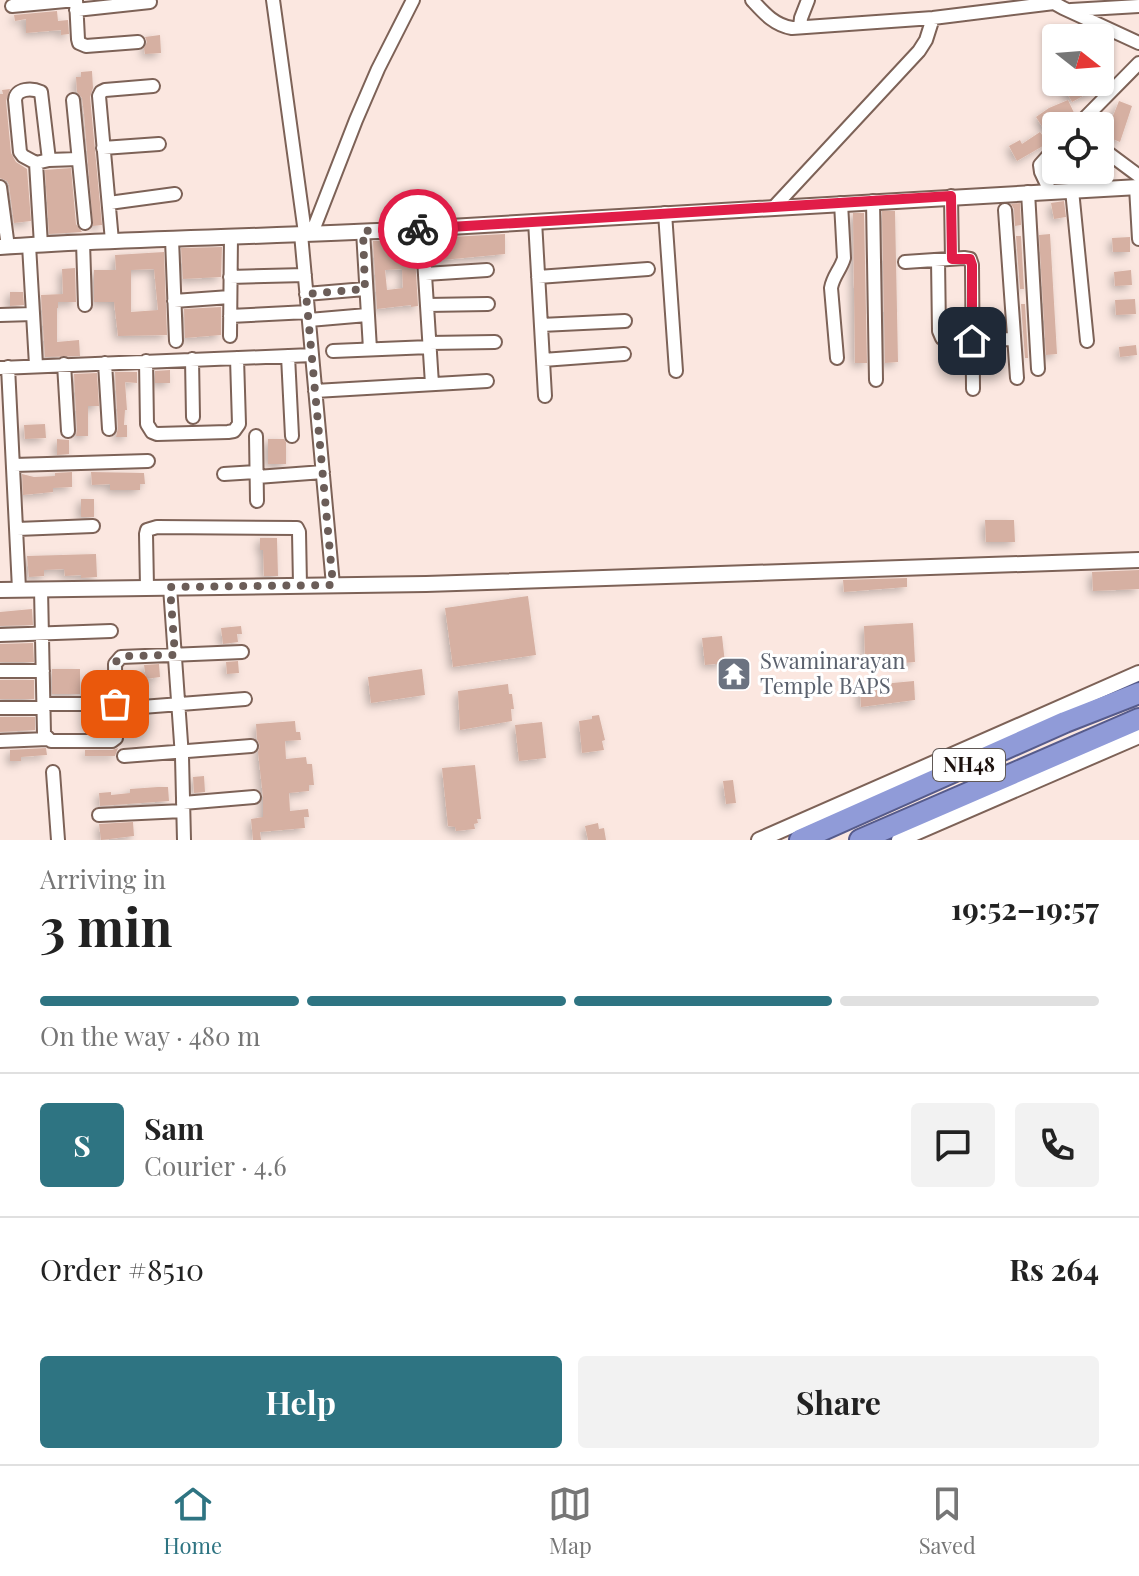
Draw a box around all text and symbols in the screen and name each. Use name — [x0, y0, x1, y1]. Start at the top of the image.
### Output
north arrow — [1042, 24, 1114, 96]
map controls — [1042, 24, 1114, 184]
button: locate — [1042, 112, 1114, 184]
courier — [378, 189, 458, 269]
icon: bike — [396, 207, 440, 251]
pin — [938, 307, 1006, 375]
icon: home — [950, 319, 994, 363]
place label: Swaminarayan Temple BAPS — [760, 645, 905, 700]
temple icon: Swaminarayan Temple BAPS — [715, 655, 753, 693]
pin — [81, 670, 149, 738]
icon: bag — [93, 682, 137, 726]
road number: NH48 — [933, 749, 1005, 781]
text: Arriving in — [40, 861, 166, 896]
text: 19:52–19:57 — [951, 888, 1099, 928]
text: 3 min — [40, 891, 173, 960]
text: On the way · 480 m — [40, 1018, 260, 1053]
button: chat — [911, 1103, 995, 1187]
button: phone — [1015, 1103, 1099, 1187]
text: Sam — [144, 1108, 204, 1148]
text: S — [73, 1125, 91, 1165]
text: Courier · 4.6 — [144, 1148, 287, 1183]
text: Order #8510 — [40, 1249, 204, 1289]
text: Rs 264 — [1009, 1249, 1099, 1289]
button: Help — [40, 1356, 562, 1448]
button: Share — [578, 1356, 1099, 1448]
tab: Home — [163, 1482, 222, 1560]
tab: Map — [548, 1482, 592, 1560]
tab: Saved — [919, 1482, 976, 1560]

